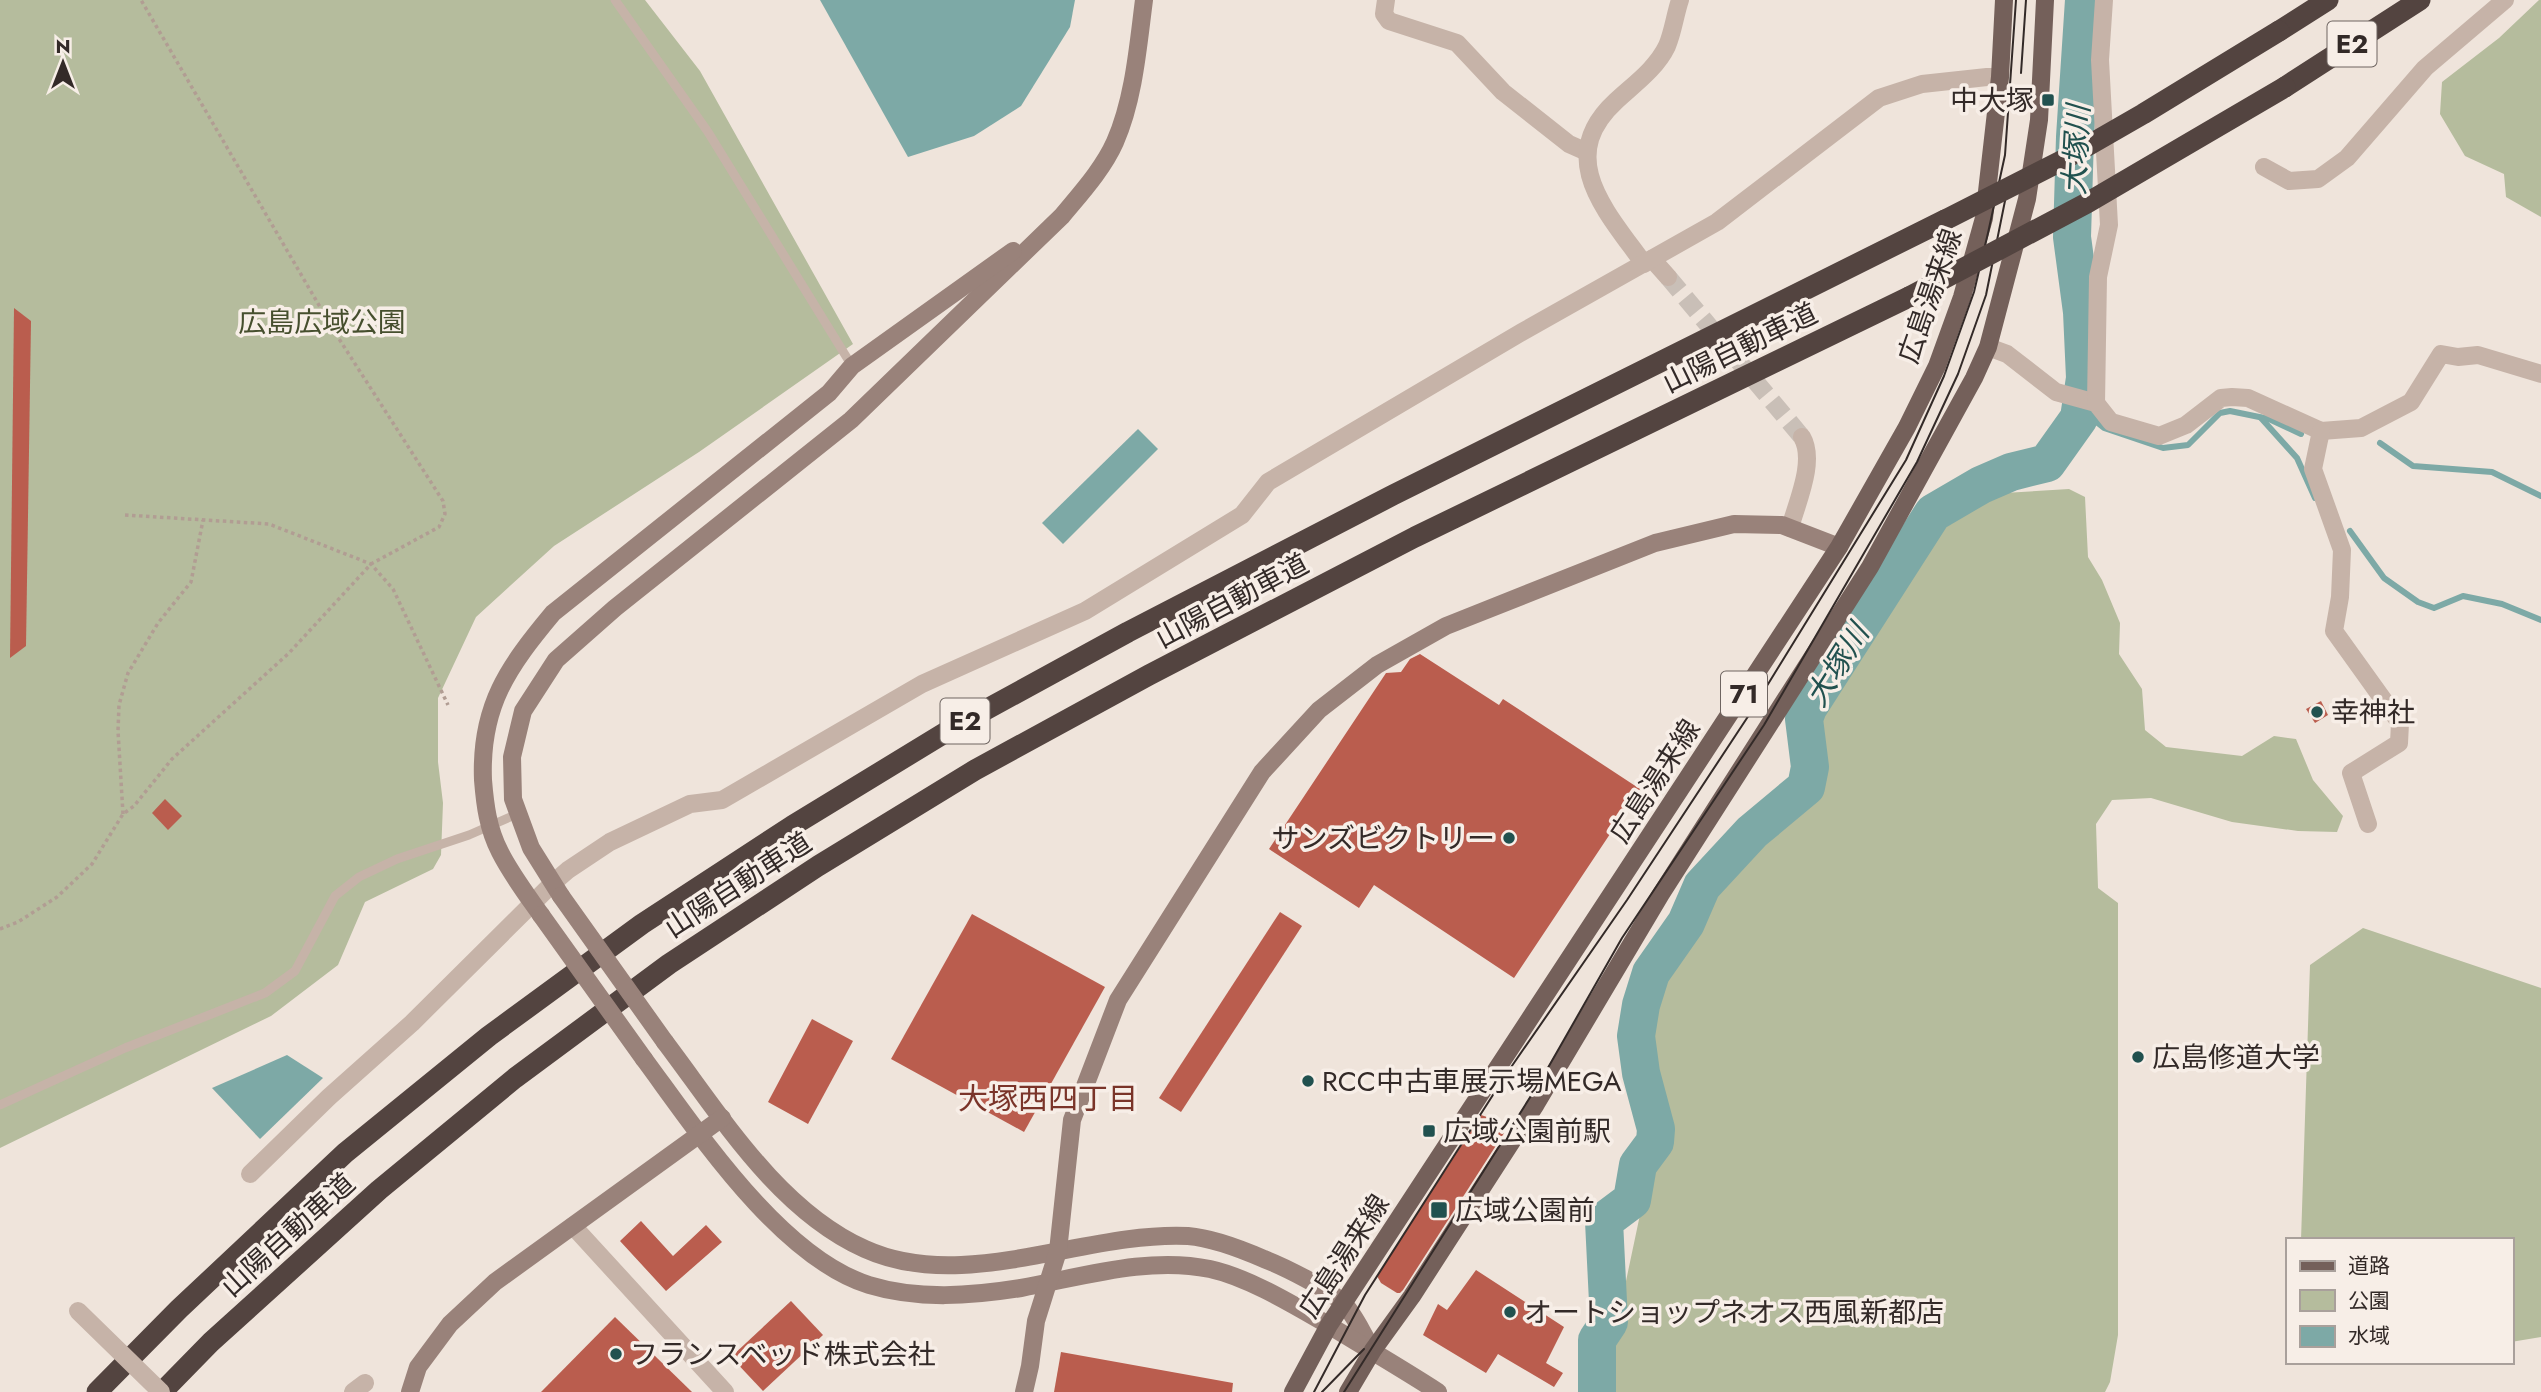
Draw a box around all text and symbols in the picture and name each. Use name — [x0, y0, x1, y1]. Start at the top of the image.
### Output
road number: E2 — [2328, 22, 2376, 66]
north arrow — [28, 28, 98, 98]
text: N — [55, 33, 71, 60]
place label: 中大塚 — [1950, 80, 2034, 121]
marker: 中大塚 — [2040, 92, 2056, 108]
water label: 大塚川 — [2052, 101, 2100, 196]
street label: 広島湯来線 — [1888, 223, 1972, 369]
street label: 山陽自動車道 — [1656, 293, 1824, 403]
park label: 広島広域公園 — [238, 302, 406, 343]
street label: 山陽自動車道 — [1148, 543, 1316, 659]
water label: 大塚川 — [1795, 613, 1881, 715]
road number: 71 — [1721, 672, 1767, 716]
place label: 幸神社 — [2331, 692, 2415, 733]
road number: E2 — [940, 698, 990, 744]
marker: 幸神社 — [2309, 704, 2325, 720]
street label: 広島湯来線 — [1600, 711, 1710, 851]
place label: サンズビクトリー — [1272, 818, 1495, 859]
street label: 山陽自動車道 — [656, 822, 820, 948]
marker: サンズビクトリー — [1501, 830, 1517, 846]
place label: 広島修道大学 — [2152, 1037, 2320, 1078]
marker: 広島修道大学 — [2130, 1049, 2146, 1065]
place label: RCC中古車展示場MEGA — [1322, 1061, 1622, 1102]
marker: RCC中古車展示場MEGA — [1300, 1073, 1316, 1089]
district label: 大塚西四丁目 — [958, 1077, 1138, 1120]
place label: 広域公園前駅 — [1443, 1111, 1611, 1152]
marker: 広域公園前駅 — [1421, 1123, 1437, 1139]
street label: 山陽自動車道 — [212, 1164, 364, 1306]
street label: 広島湯来線 — [1289, 1186, 1399, 1326]
place label: 広域公園前 — [1455, 1190, 1595, 1231]
marker: 広域公園前 — [1429, 1200, 1449, 1220]
legend — [2286, 1238, 2513, 1364]
text: 道路 — [2348, 1251, 2390, 1281]
text: 公園 — [2348, 1286, 2390, 1316]
place label: オートショップネオス西風新都店 — [1524, 1292, 1944, 1333]
marker: オートショップネオス西風新都店 — [1502, 1304, 1518, 1320]
text: 水域 — [2348, 1321, 2390, 1351]
place label: フランスベッド株式会社 — [630, 1334, 935, 1375]
marker: フランスベッド株式会社 — [608, 1346, 624, 1362]

